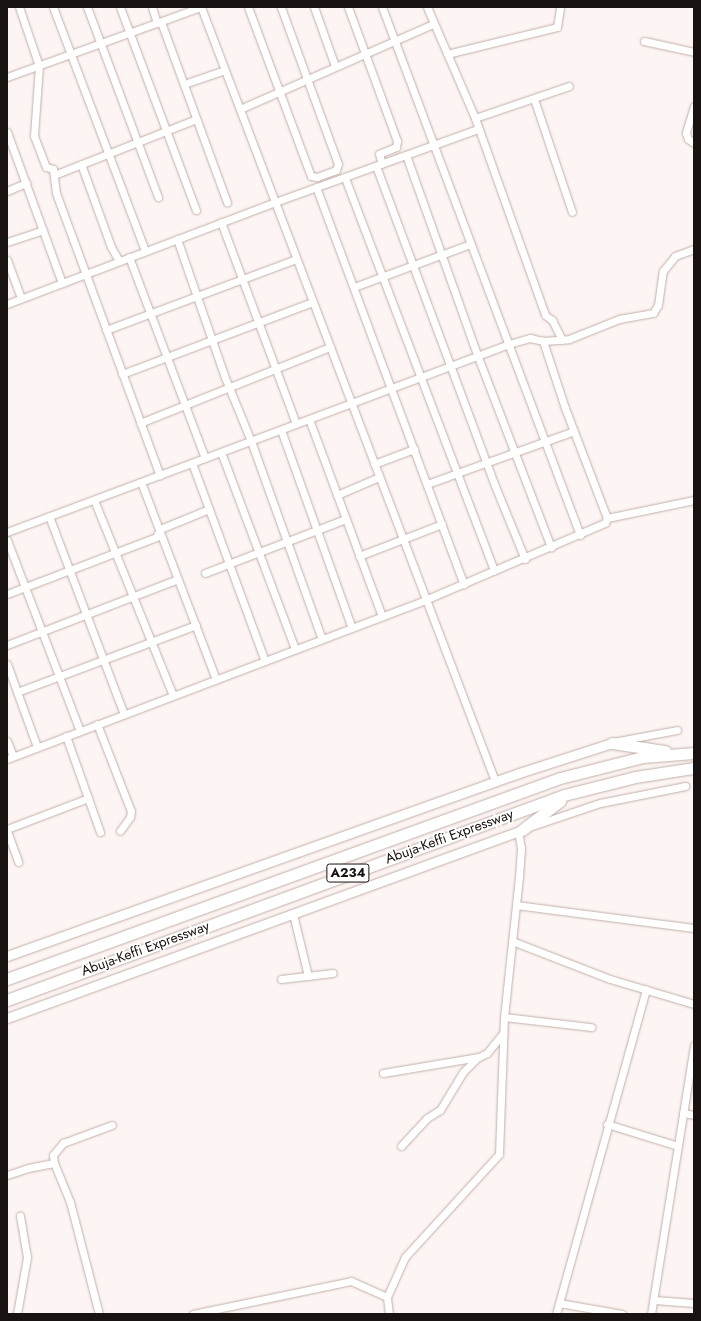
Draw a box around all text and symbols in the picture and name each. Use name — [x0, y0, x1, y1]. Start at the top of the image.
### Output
street label: Abuja-Keffi Expressway — [383, 805, 515, 867]
road number: A234 — [326, 862, 370, 884]
street label: Abuja-Keffi Expressway — [79, 917, 211, 979]

